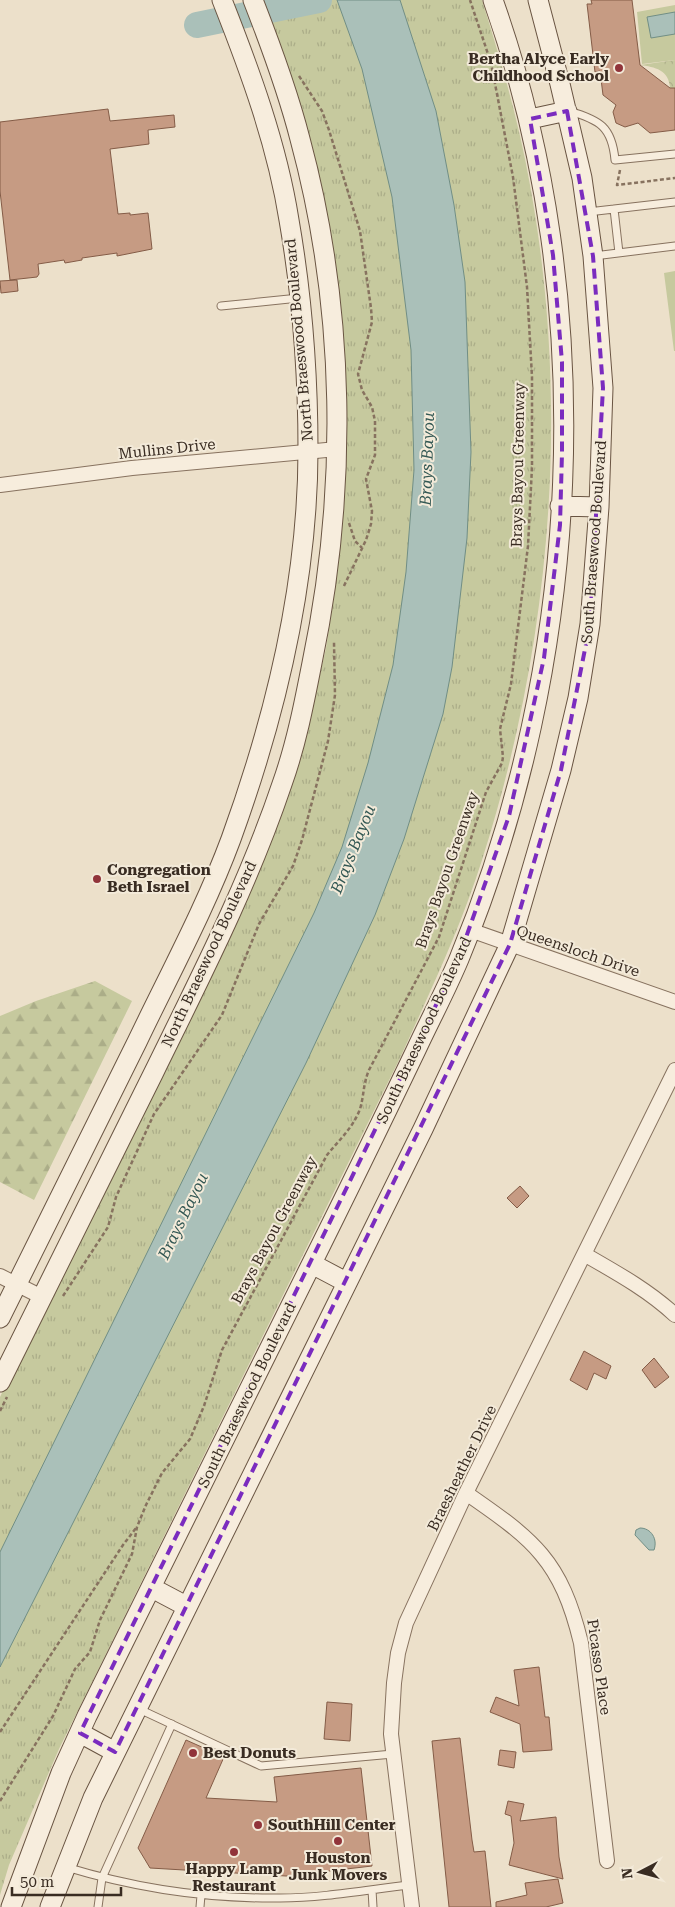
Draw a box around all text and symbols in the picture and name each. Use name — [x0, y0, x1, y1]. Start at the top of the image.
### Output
place label: Bertha Alyce Early Childhood School — [468, 50, 609, 85]
marker: Bertha Alyce Early Childhood School — [613, 62, 625, 74]
street label: North Braeswood Boulevard — [281, 238, 317, 442]
street label: Brays Bayou Greenway — [508, 382, 528, 548]
water label: Brays Bayou — [416, 412, 438, 507]
street label: Mullins Drive — [118, 435, 216, 463]
street label: South Braeswood Boulevard — [578, 439, 610, 644]
street label: Brays Bayou Greenway — [412, 789, 482, 951]
water label: Brays Bayou — [326, 802, 379, 897]
street label: North Braeswood Boulevard — [158, 858, 260, 1050]
place label: Congregation Beth Israel — [107, 861, 211, 896]
marker: Congregation Beth Israel — [91, 873, 103, 885]
street label: Queensloch Drive — [514, 921, 642, 981]
street label: South Braeswood Boulevard — [373, 933, 475, 1126]
street label: Brays Bayou Greenway — [227, 1153, 321, 1307]
water label: Brays Bayou — [154, 1170, 212, 1263]
street label: South Braeswood Boulevard — [194, 1299, 300, 1491]
street label: Braesheather Drive — [424, 1402, 500, 1534]
street label: Picasso Place — [583, 1618, 615, 1716]
place label: Best Donuts — [203, 1744, 296, 1762]
marker: Best Donuts — [187, 1747, 199, 1759]
place label: SouthHill Center — [268, 1816, 396, 1834]
marker: SouthHill Center — [252, 1819, 264, 1831]
marker: Houston Junk Movers — [332, 1835, 344, 1847]
marker: Happy Lamp Restaurant — [228, 1846, 240, 1858]
north arrow — [615, 1847, 665, 1897]
place label: Houston Junk Movers — [289, 1849, 388, 1884]
place label: Happy Lamp Restaurant — [185, 1860, 283, 1895]
scale bar — [12, 1864, 121, 1896]
text: N — [619, 1867, 636, 1880]
text: 50 m — [20, 1873, 55, 1891]

